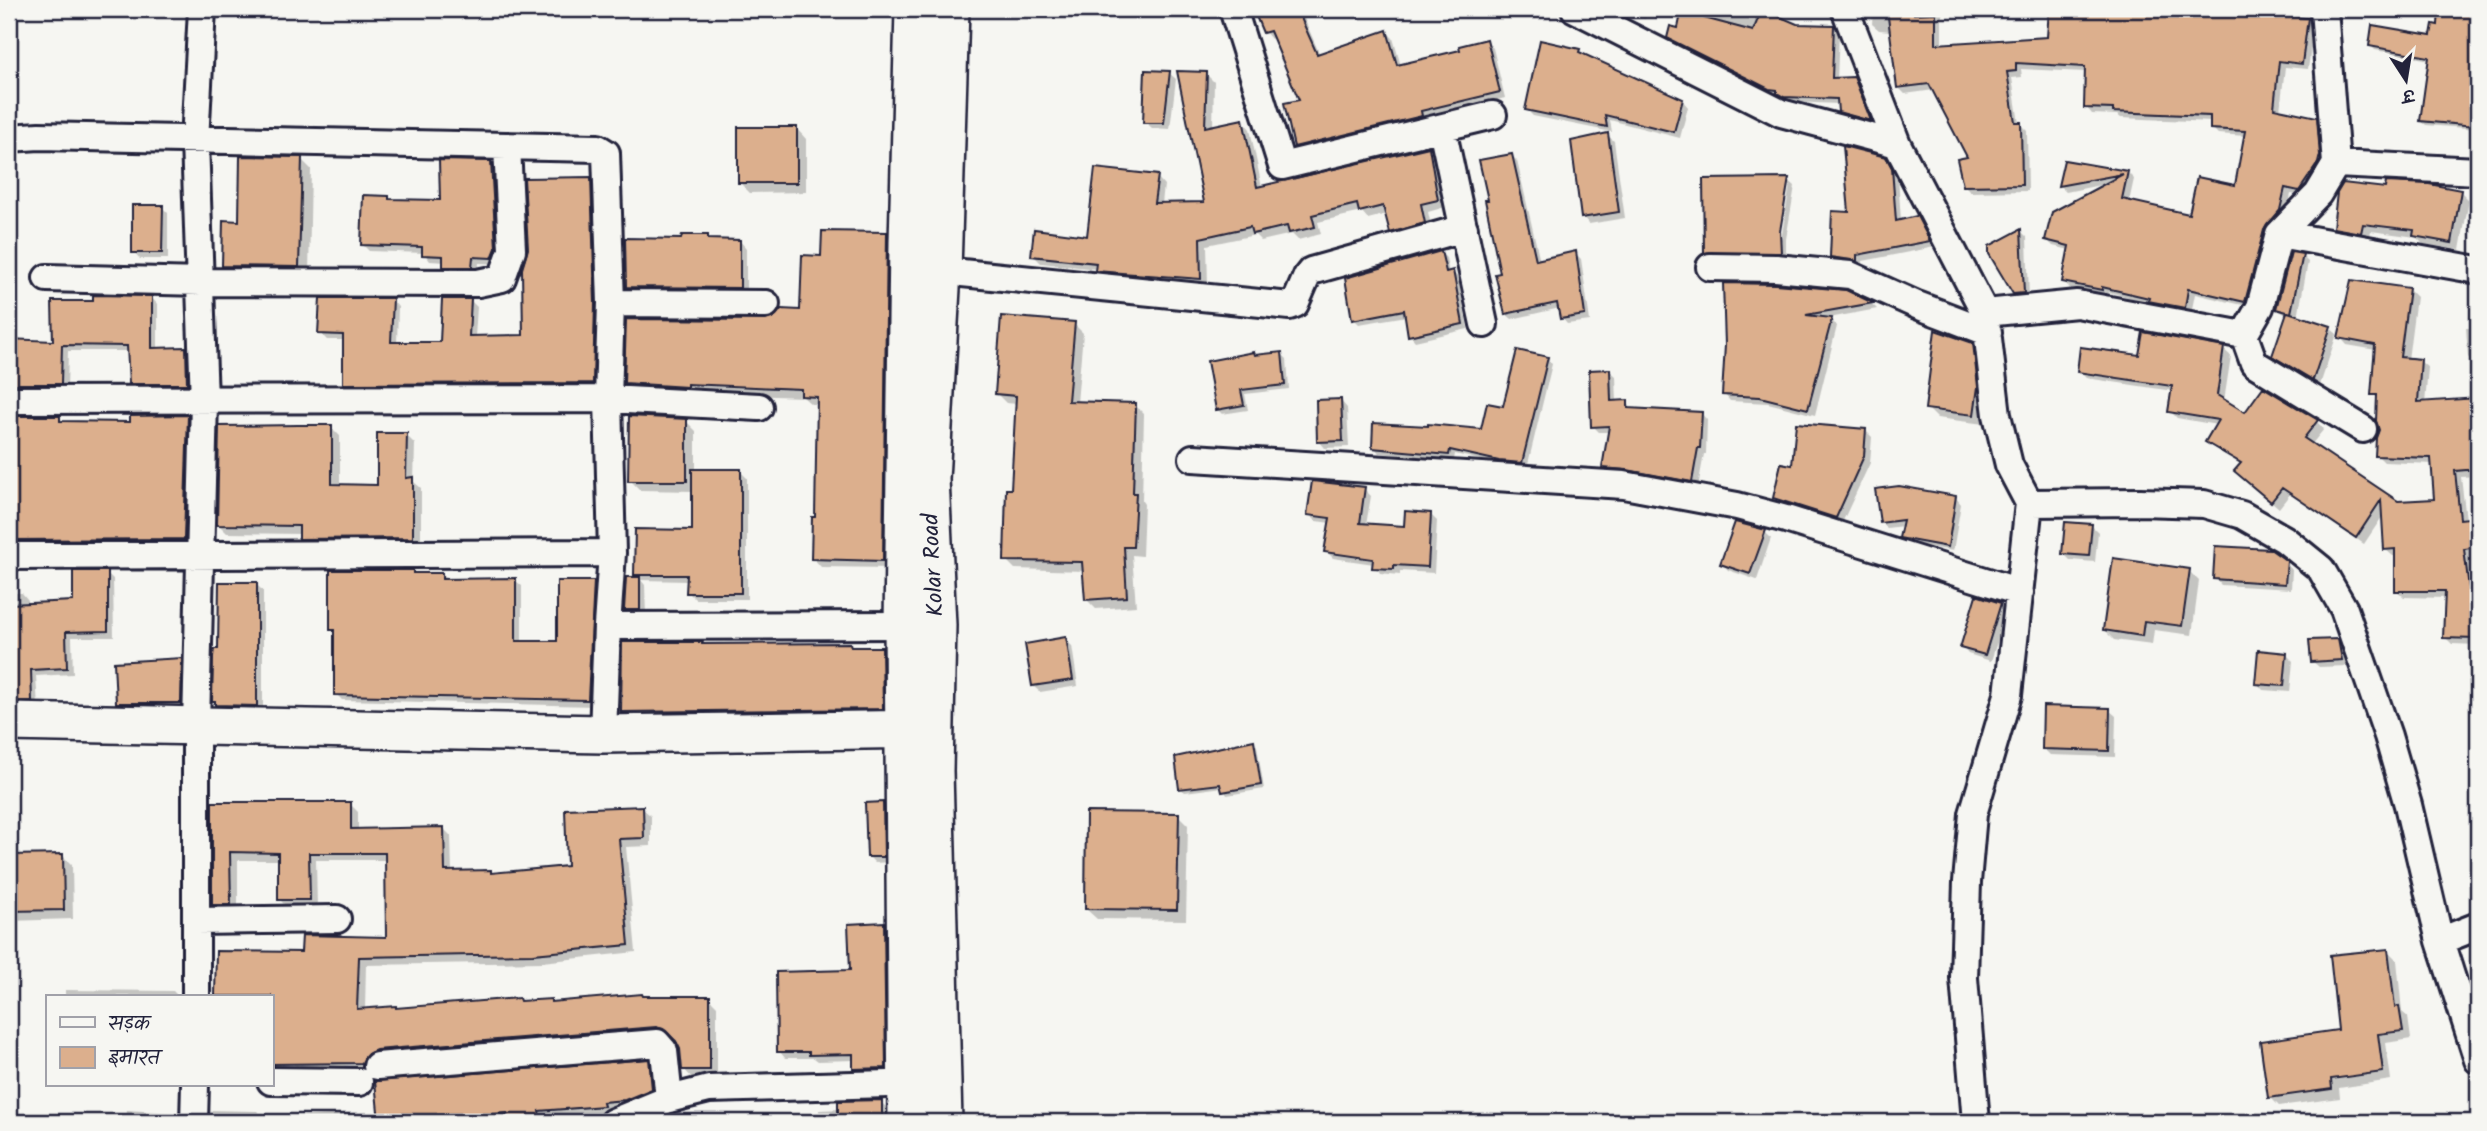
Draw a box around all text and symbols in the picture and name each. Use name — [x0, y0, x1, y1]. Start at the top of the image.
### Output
north arrow — [2372, 46, 2442, 116]
text: उ — [2396, 79, 2418, 111]
street label: Kolar Road — [913, 512, 955, 618]
legend — [46, 995, 273, 1086]
text: सड़क — [108, 1008, 153, 1041]
text: इमारत — [108, 1042, 163, 1075]

